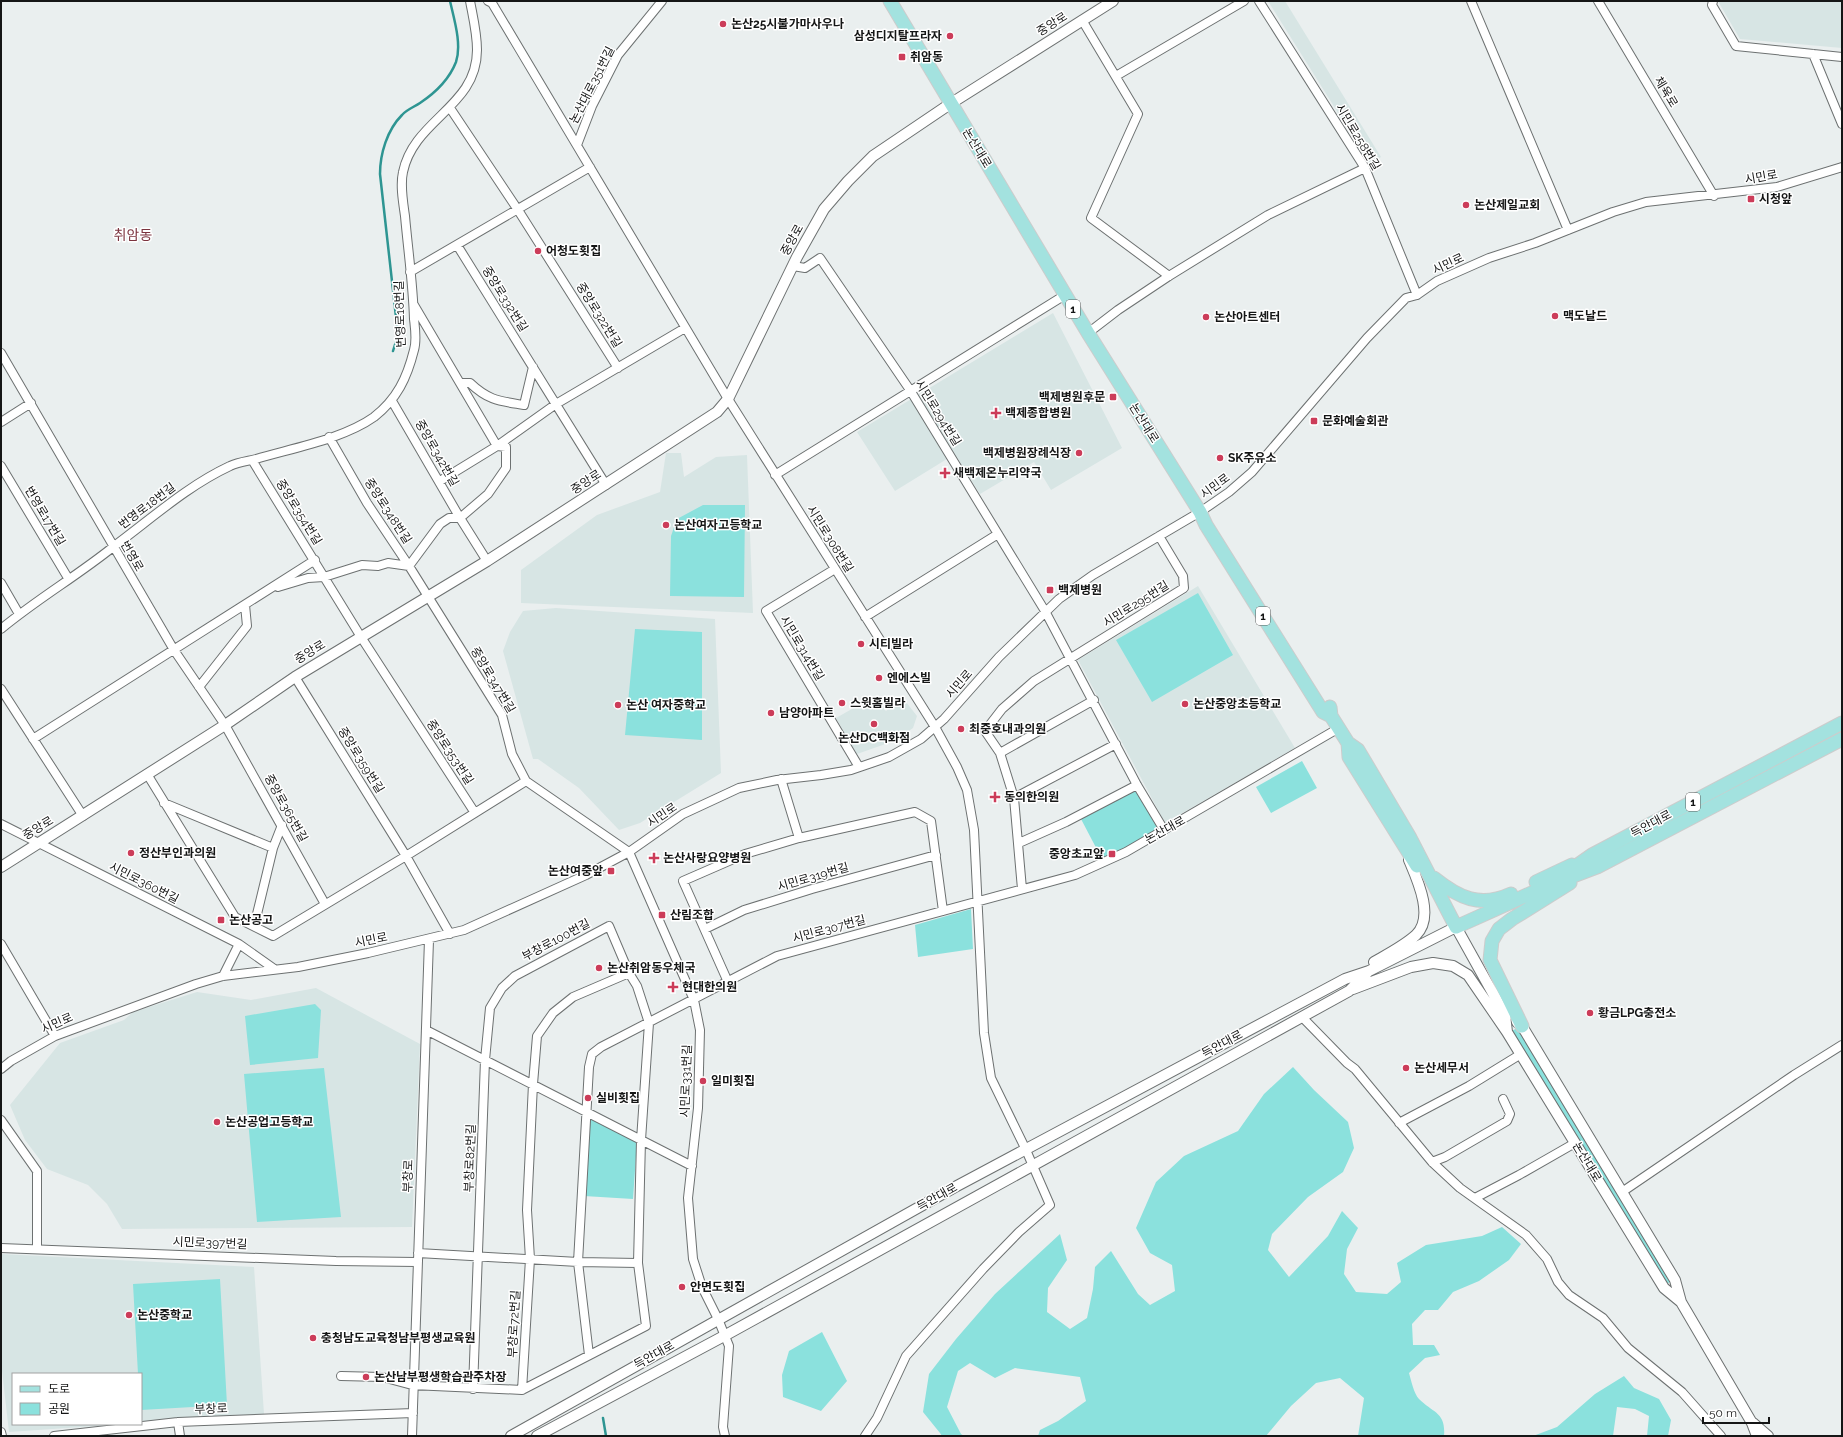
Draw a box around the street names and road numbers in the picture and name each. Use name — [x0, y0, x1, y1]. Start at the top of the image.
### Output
street label: 중앙로 — [1034, 9, 1070, 39]
street label: 논산대로351번길 — [567, 44, 617, 126]
street label: 체육로 — [1651, 74, 1681, 110]
street label: 시민로258번길 — [1333, 101, 1383, 173]
street label: 논산대로 — [960, 125, 994, 171]
street label: 시민로 — [1743, 167, 1779, 187]
street label: 중앙로 — [778, 222, 806, 258]
street label: 시민로 — [1430, 251, 1466, 277]
street label: 중앙로332번길 — [479, 264, 531, 334]
street label: 번영로18번길 — [392, 280, 408, 348]
street label: 중앙로322번길 — [573, 280, 625, 350]
road number: 1 — [1066, 300, 1080, 318]
street label: 시민로294번길 — [912, 377, 964, 449]
street label: 논산대로 — [1126, 401, 1162, 445]
street label: 중앙로342번길 — [412, 417, 462, 489]
street label: 중앙로 — [568, 467, 604, 497]
street label: 시민로 — [1197, 471, 1233, 501]
street label: 중앙로348번길 — [362, 476, 414, 546]
street label: 중앙로354번길 — [273, 477, 325, 547]
street label: 번영로18번길 — [116, 480, 178, 532]
street label: 번영로17번길 — [22, 484, 68, 548]
street label: 시민로308번길 — [804, 503, 856, 575]
street label: 번영로 — [118, 538, 146, 574]
street label: 시민로295번길 — [1100, 578, 1172, 630]
road number: 1 — [1256, 607, 1270, 625]
street label: 시민로314번길 — [777, 613, 827, 683]
street label: 중앙로 — [292, 637, 328, 667]
street label: 중앙로347번길 — [468, 644, 518, 716]
street label: 시민로 — [943, 667, 975, 701]
street label: 중앙로353번길 — [424, 717, 476, 787]
street label: 중앙로359번길 — [335, 724, 387, 796]
street label: 중앙로365번길 — [262, 772, 310, 844]
road number: 1 — [1686, 793, 1700, 811]
street label: 시민로 — [644, 800, 680, 830]
street label: 득안대로 — [1628, 807, 1674, 841]
street label: 중앙로 — [20, 813, 56, 843]
street label: 논산대로 — [1142, 813, 1188, 847]
street label: 시민로360번길 — [107, 859, 181, 907]
street label: 시민로319번길 — [776, 860, 850, 894]
street label: 시민로307번길 — [791, 912, 867, 946]
street label: 부창로100번길 — [520, 916, 592, 964]
street label: 시민로 — [353, 930, 389, 950]
street label: 시민로 — [39, 1010, 75, 1036]
street label: 득안대로 — [1199, 1027, 1245, 1061]
street label: 시민로331번길 — [678, 1044, 694, 1118]
street label: 부창로82번길 — [462, 1123, 478, 1193]
street label: 논산대로 — [1570, 1139, 1604, 1185]
street label: 부창로 — [400, 1159, 416, 1193]
street label: 득안대로 — [914, 1180, 960, 1214]
street label: 시민로397번길 — [172, 1235, 248, 1251]
street label: 부창로72번길 — [505, 1290, 523, 1358]
street label: 득안대로 — [631, 1338, 677, 1372]
street label: 부창로 — [194, 1401, 228, 1417]

